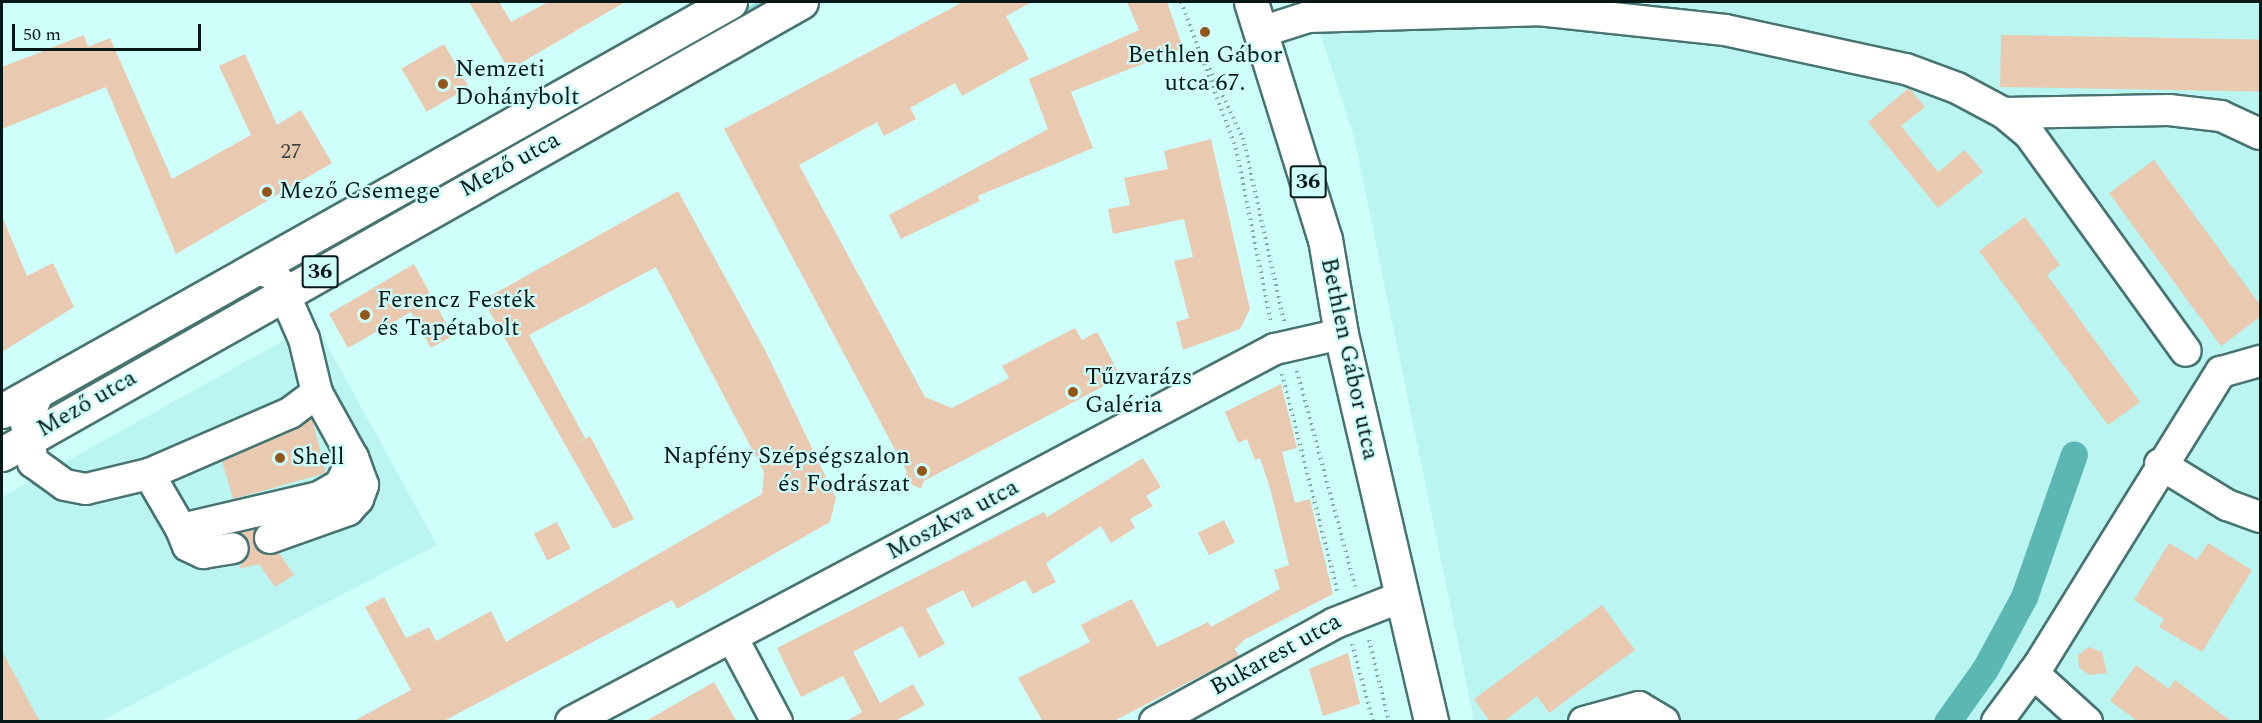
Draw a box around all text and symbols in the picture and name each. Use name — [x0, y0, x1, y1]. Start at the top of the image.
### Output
scale bar — [15, 12, 204, 50]
text: 50 m — [23, 21, 61, 48]
marker: Bethlen Gábor utca 67. — [1198, 25, 1212, 39]
place label: Bethlen Gábor utca 67. — [1128, 42, 1282, 98]
place label: Nemzeti Dohánybolt — [455, 56, 579, 112]
marker: Nemzeti Dohánybolt — [436, 77, 450, 91]
street label: Mező utca — [455, 126, 565, 204]
house number: 27 — [281, 139, 301, 165]
road number: 36 — [1288, 163, 1328, 201]
place label: Mező Csemege — [279, 178, 440, 206]
marker: Mező Csemege — [260, 185, 274, 199]
road number: 36 — [300, 253, 340, 291]
street label: Bethlen Gábor utca — [1313, 255, 1385, 463]
place label: Ferencz Festék és Tapétabolt — [377, 287, 536, 343]
marker: Ferencz Festék és Tapétabolt — [358, 308, 372, 322]
street label: Mező utca — [32, 364, 142, 444]
place label: Tűzvarázs Galéria — [1085, 364, 1192, 420]
marker: Tűzvarázs Galéria — [1066, 385, 1080, 399]
place label: Napfény Szépségszalon és Fodrászat — [663, 443, 910, 499]
place label: Shell — [292, 444, 344, 472]
marker: Shell — [273, 451, 287, 465]
marker: Napfény Szépségszalon és Fodrászat — [915, 464, 929, 478]
street label: Moszkva utca — [882, 473, 1024, 567]
street label: Bukarest utca — [1206, 607, 1346, 703]

